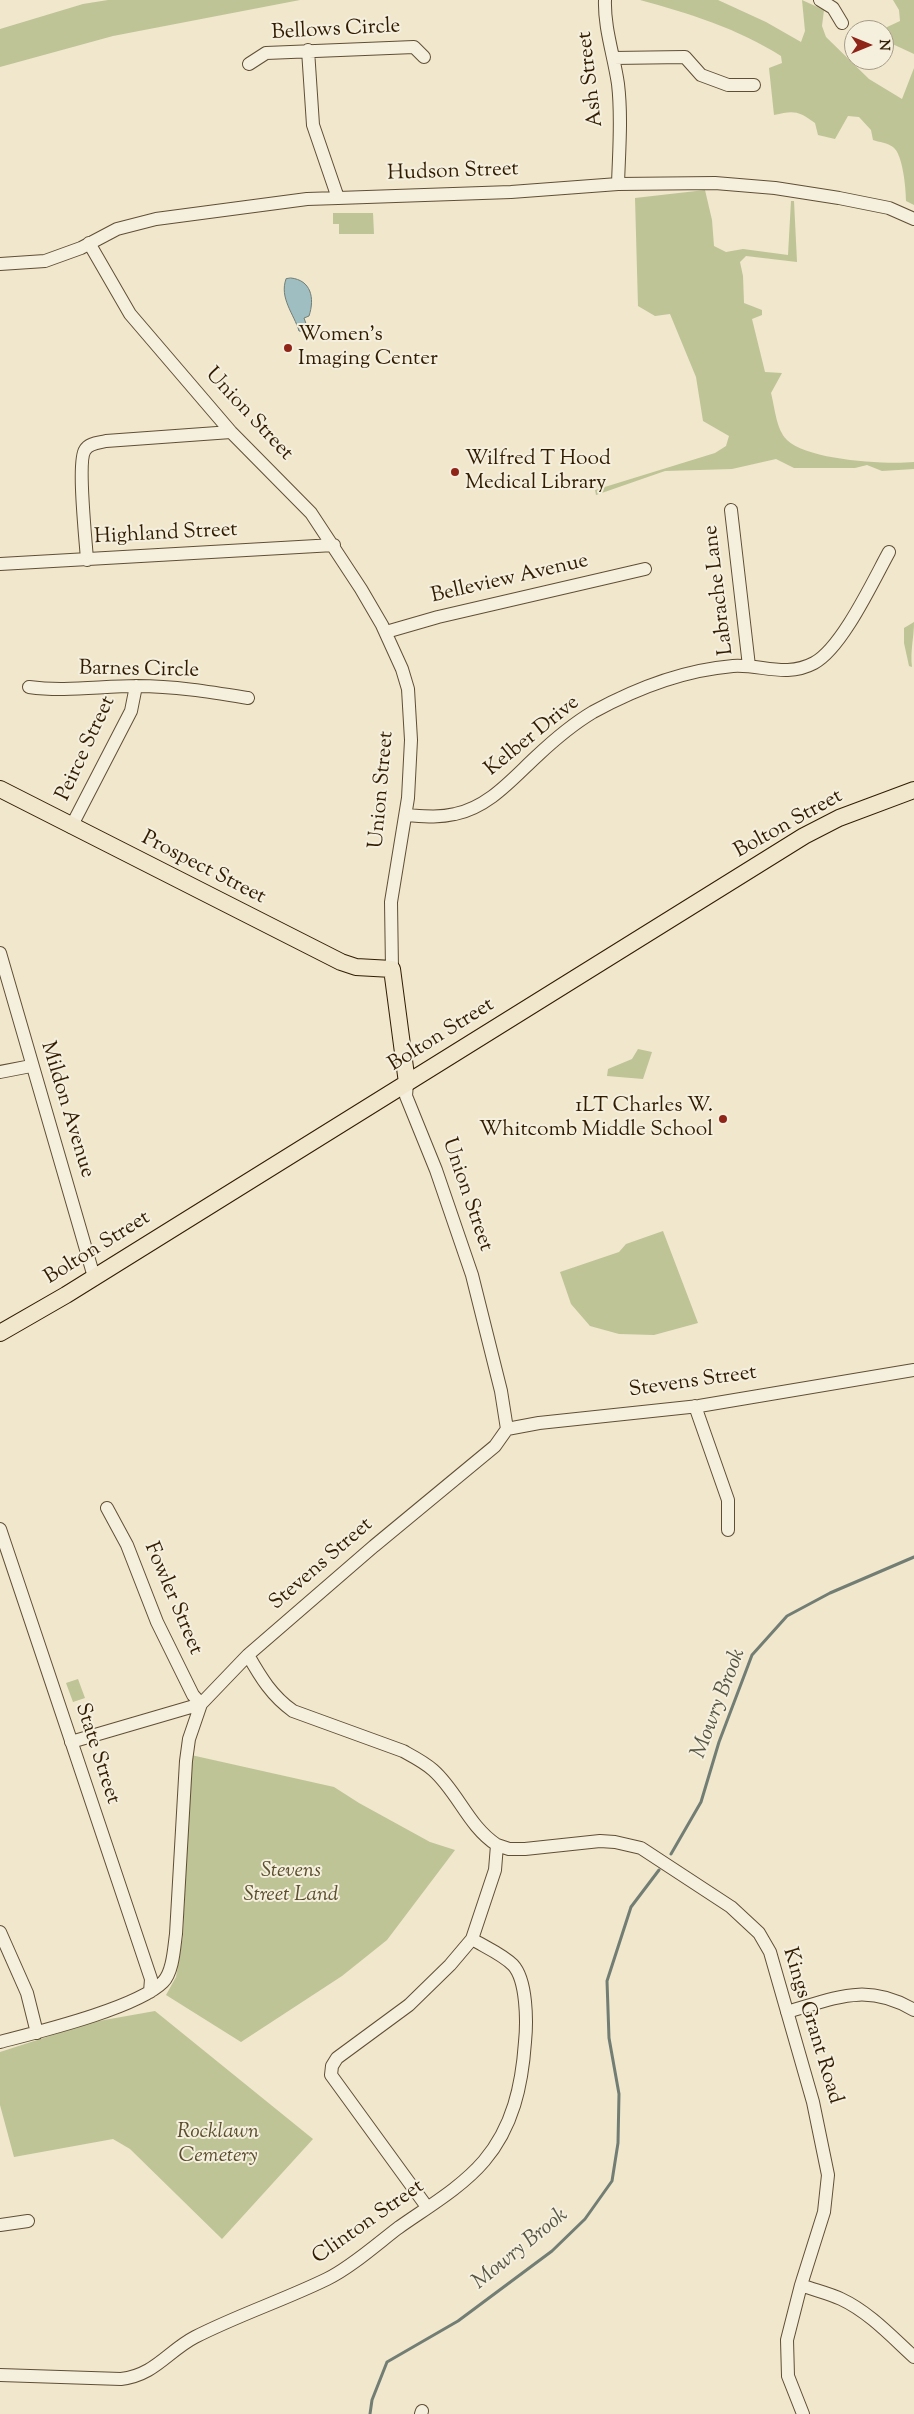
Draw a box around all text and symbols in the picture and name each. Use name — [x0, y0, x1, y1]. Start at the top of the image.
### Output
street label: Bellows Circle — [271, 15, 401, 47]
north arrow — [844, 20, 894, 70]
street label: Ash Street — [574, 30, 610, 128]
text: N — [873, 39, 893, 51]
street label: Hudson Street — [387, 158, 519, 188]
place label: Women's Imaging Center — [298, 323, 438, 373]
marker: Women's Imaging Center — [282, 342, 294, 354]
street label: Union Street — [199, 363, 297, 467]
place label: Wilfred T Hood Medical Library — [465, 447, 611, 497]
marker: Wilfred T Hood Medical Library — [449, 466, 461, 478]
street label: Highland Street — [94, 519, 238, 551]
street label: Labrache Lane — [700, 523, 740, 657]
street label: Belleview Avenue — [429, 550, 591, 610]
street label: Barnes Circle — [79, 657, 199, 685]
street label: Kelber Drive — [481, 691, 585, 783]
street label: Peirce Street — [52, 693, 122, 805]
street label: Union Street — [365, 730, 401, 850]
street label: Bolton Street — [730, 785, 848, 865]
street label: Prospect Street — [137, 827, 269, 911]
street label: Bolton Street — [384, 994, 500, 1078]
street label: Mildon Avenue — [33, 1039, 99, 1181]
place label: 1LT Charles W. Whitcomb Middle School — [479, 1094, 713, 1144]
marker: 1LT Charles W. Whitcomb Middle School — [717, 1113, 729, 1125]
street label: Union Street — [435, 1135, 497, 1255]
street label: Bolton Street — [40, 1207, 156, 1291]
street label: Stevens Street — [628, 1362, 758, 1404]
street label: Stevens Street — [265, 1513, 379, 1617]
street label: Fowler Street — [137, 1539, 207, 1659]
water label: Mowry Brook — [687, 1645, 753, 1763]
street label: State Street — [68, 1700, 124, 1808]
park label: Stevens Street Land — [244, 1859, 338, 1909]
street label: Kings Grant Road — [775, 1945, 847, 2107]
park label: Rocklawn Cemetery — [177, 2120, 259, 2170]
street label: Clinton Street — [308, 2175, 430, 2271]
water label: Mowry Brook — [468, 2203, 574, 2297]

